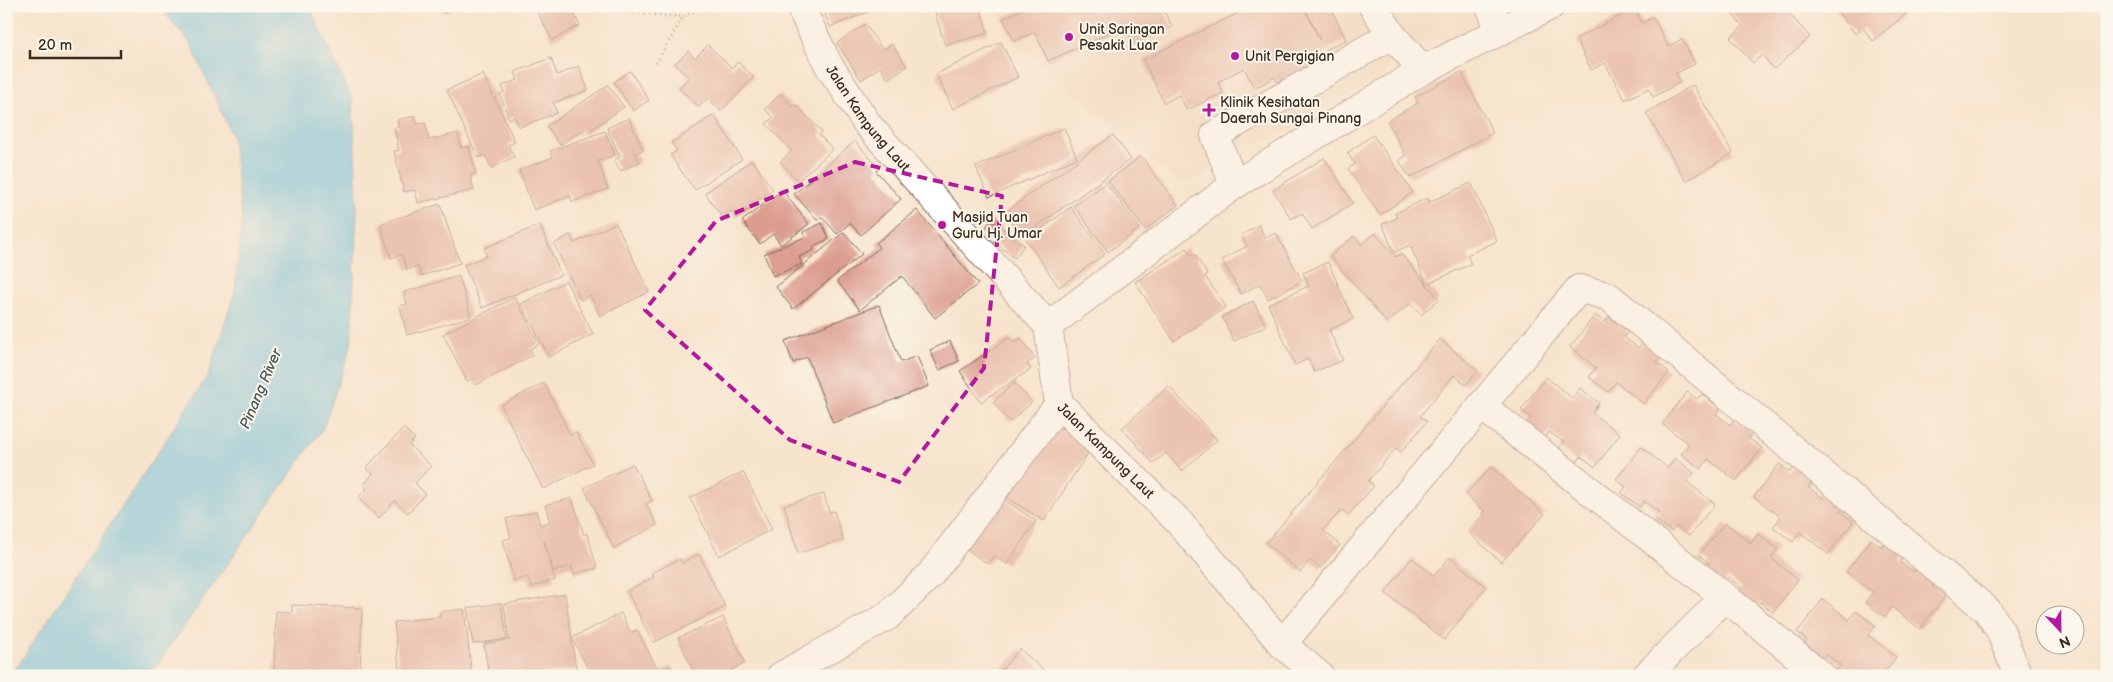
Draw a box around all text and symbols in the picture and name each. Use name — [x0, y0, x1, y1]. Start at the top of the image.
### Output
place label: Unit Saringan Pesakit Luar — [1079, 21, 1165, 54]
scale bar — [30, 28, 121, 60]
marker: Unit Saringan Pesakit Luar — [1063, 31, 1075, 43]
text: 20 m — [38, 36, 72, 55]
place label: Unit Pergigian — [1245, 48, 1334, 65]
marker: Unit Pergigian — [1229, 50, 1241, 62]
street label: Jalan Kampung Laut — [823, 62, 914, 175]
place label: Klinik Kesihatan Daerah Sungai Pinang — [1220, 94, 1361, 127]
marker: Klinik Kesihatan Daerah Sungai Pinang — [1202, 103, 1216, 117]
place label: Masjid Tuan Guru Hj. Umar — [952, 209, 1043, 242]
marker: Masjid Tuan Guru Hj. Umar — [936, 219, 948, 231]
water label: Pinang River — [236, 345, 287, 432]
street label: Jalan Kampung Laut — [1054, 399, 1159, 502]
north arrow — [2036, 604, 2086, 654]
text: N — [2057, 632, 2073, 651]

